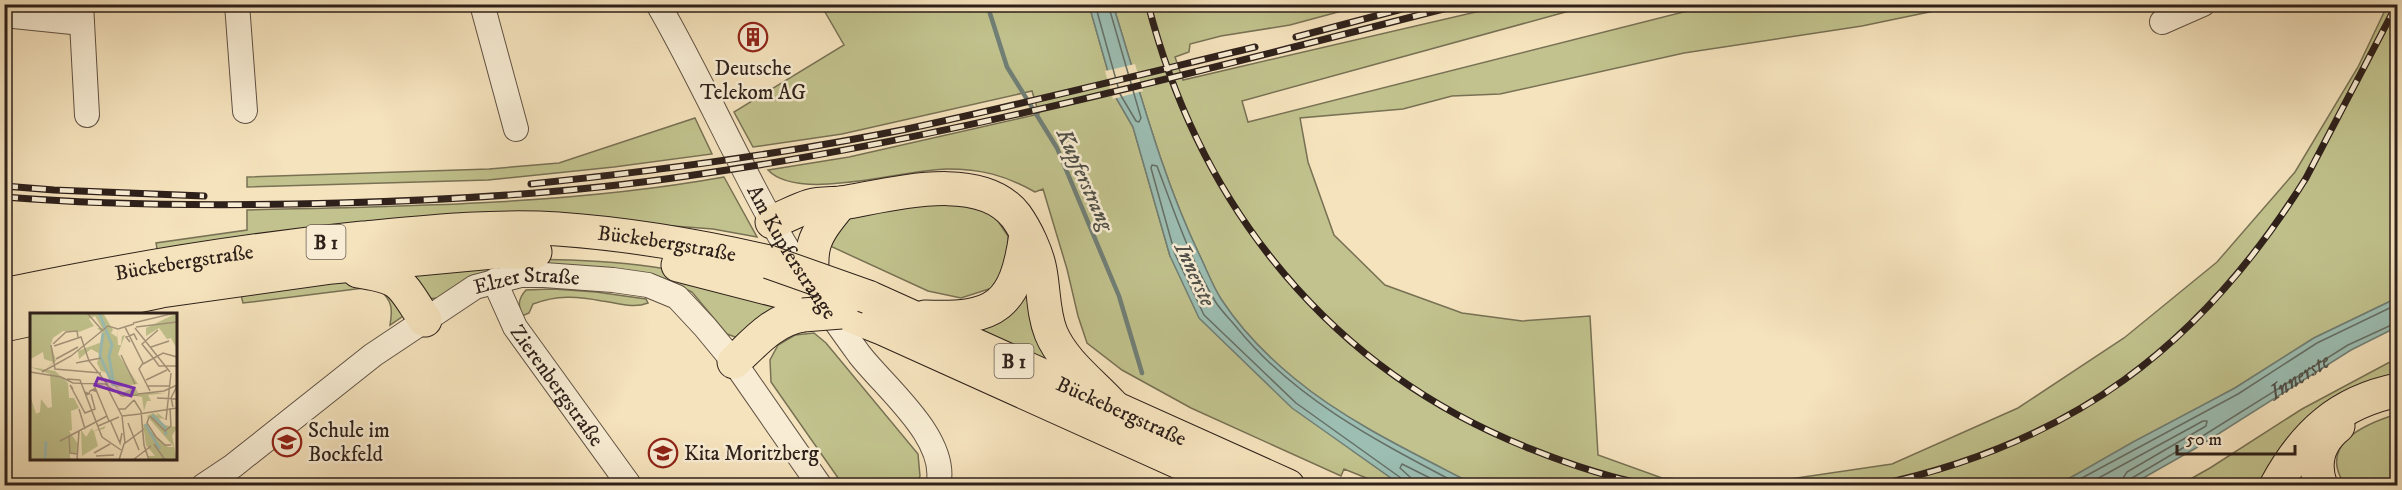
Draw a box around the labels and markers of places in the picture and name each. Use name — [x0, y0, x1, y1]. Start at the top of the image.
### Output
building icon: Deutsche Telekom AG — [737, 21, 769, 53]
place label: Deutsche Telekom AG — [700, 56, 806, 106]
place label: Schule im Bockfeld — [308, 418, 390, 468]
school or university icon: Schule im Bockfeld — [271, 426, 303, 458]
school or university icon: Kita Moritzberg — [647, 437, 679, 469]
place label: Kita Moritzberg — [684, 441, 820, 467]

